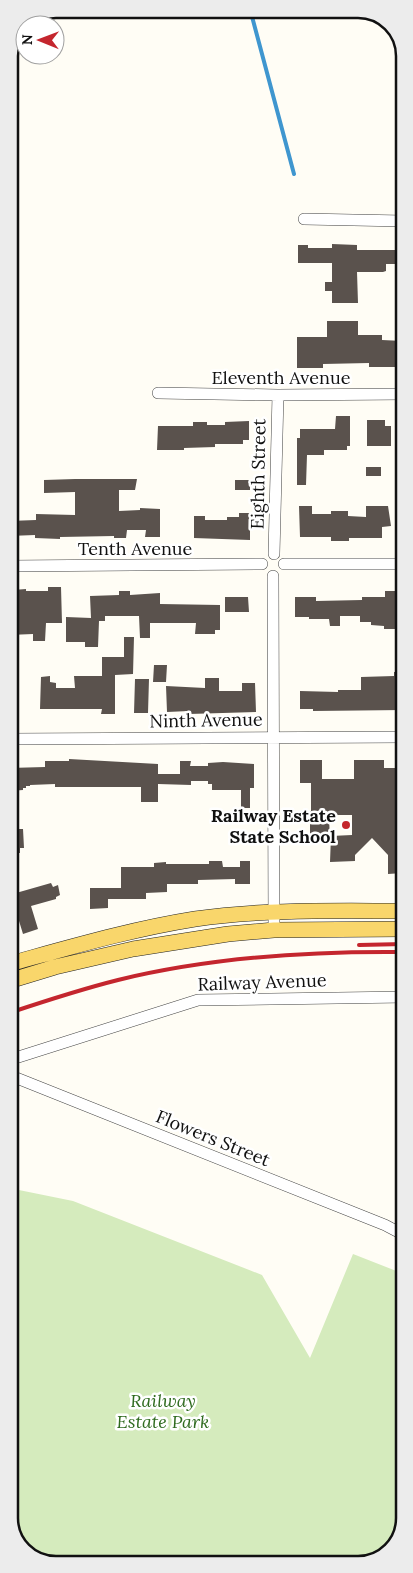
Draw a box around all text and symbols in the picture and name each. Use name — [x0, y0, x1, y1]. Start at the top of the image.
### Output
north arrow — [15, 15, 65, 65]
text: N — [18, 34, 36, 45]
street label: Eleventh Avenue — [212, 366, 351, 389]
street label: Eighth Street — [246, 418, 270, 530]
street label: Tenth Avenue — [78, 537, 193, 560]
street label: Ninth Avenue — [149, 708, 263, 732]
place label: Railway Estate State School — [211, 804, 336, 848]
marker: Railway Estate State School — [340, 819, 352, 831]
street label: Railway Avenue — [197, 968, 327, 996]
street label: Flowers Street — [153, 1105, 273, 1171]
park label: Railway Estate Park — [117, 1389, 209, 1433]

